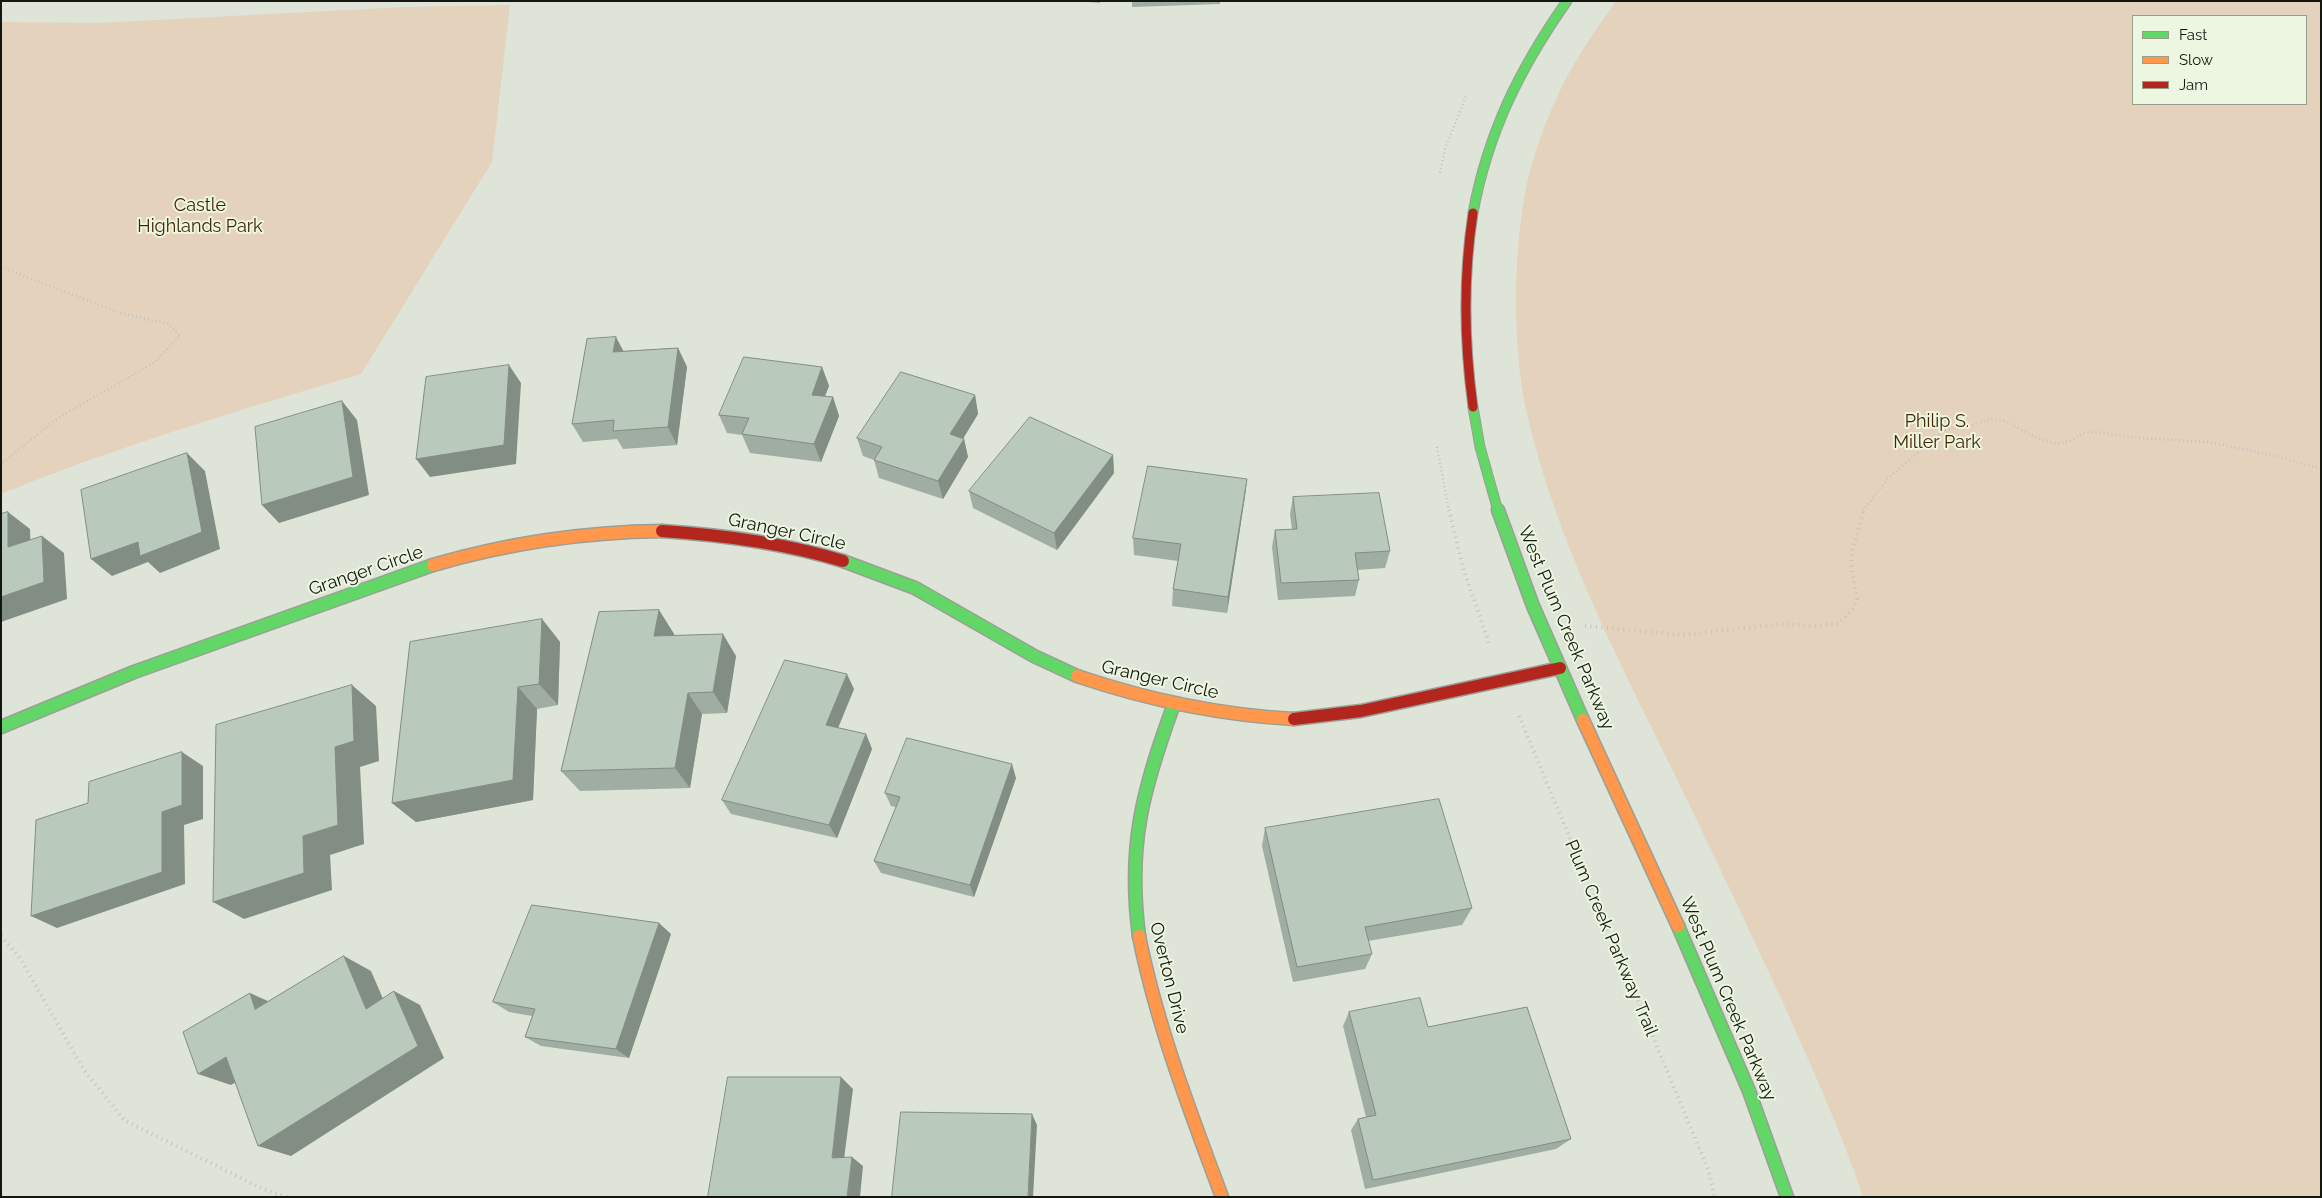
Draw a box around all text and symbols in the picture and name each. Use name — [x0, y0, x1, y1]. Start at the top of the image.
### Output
legend — [2132, 15, 2307, 105]
text: Fast — [2179, 26, 2207, 44]
text: Slow — [2179, 51, 2213, 69]
text: Jam — [2179, 76, 2208, 94]
park label: Castle Highlands Park — [137, 195, 263, 238]
park label: Philip S. Miller Park — [1893, 411, 1981, 454]
street label: Granger Circle — [726, 509, 848, 555]
street label: West Plum Creek Parkway — [1513, 523, 1619, 733]
street label: Granger Circle — [306, 541, 426, 601]
street label: Granger Circle — [1099, 656, 1221, 704]
street label: Plum Creek Parkway Trail — [1560, 837, 1662, 1039]
street label: West Plum Creek Parkway — [1675, 894, 1781, 1104]
street label: Overton Drive — [1145, 920, 1193, 1036]

